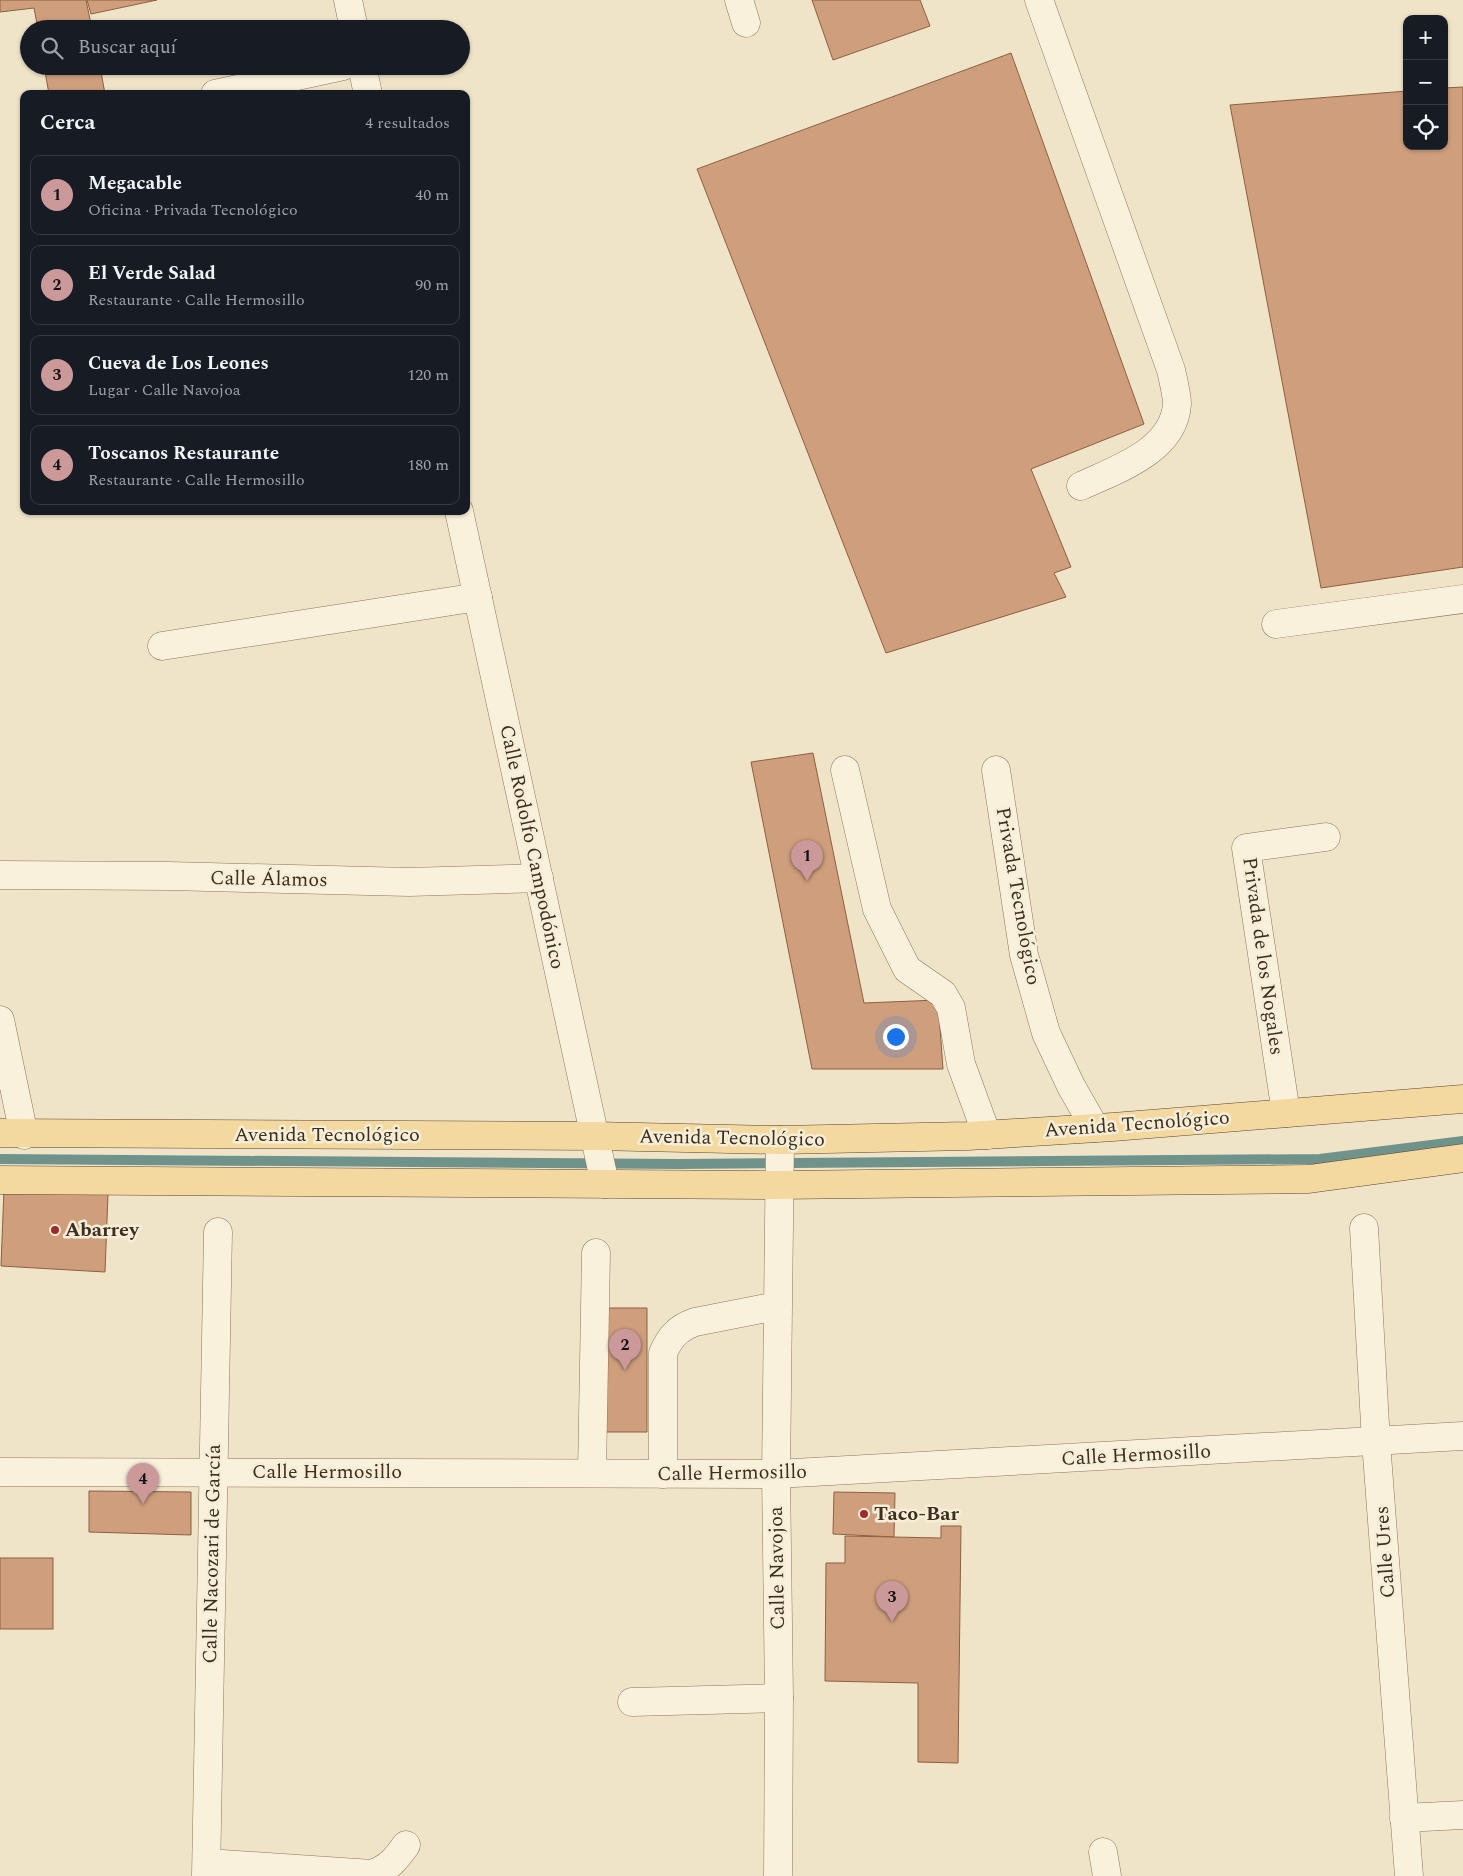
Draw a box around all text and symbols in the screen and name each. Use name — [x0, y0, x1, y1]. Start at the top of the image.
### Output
map controls — [1403, 15, 1448, 150]
button: + — [1403, 15, 1448, 60]
search box — [20, 20, 470, 75]
text: Buscar aquí — [78, 33, 177, 62]
icon: search — [38, 34, 66, 62]
button: − — [1403, 60, 1448, 105]
button: locate — [1403, 105, 1448, 150]
text: Cerca — [40, 107, 95, 139]
text: 4 resultados — [365, 111, 450, 135]
text: Megacable — [88, 169, 182, 198]
text: 1 — [53, 183, 61, 207]
text: 40 m — [415, 183, 449, 207]
text: Oficina · Privada Tecnológico — [88, 198, 298, 222]
text: El Verde Salad — [88, 259, 216, 288]
text: 2 — [53, 273, 61, 297]
text: 90 m — [415, 273, 449, 297]
text: Restaurante · Calle Hermosillo — [88, 288, 305, 312]
text: Cueva de Los Leones — [88, 349, 269, 378]
text: 3 — [53, 363, 61, 387]
text: 120 m — [407, 363, 449, 387]
text: Lugar · Calle Navojoa — [88, 378, 241, 402]
text: Toscanos Restaurante — [88, 439, 279, 468]
text: 4 — [53, 453, 61, 477]
text: 180 m — [407, 453, 449, 477]
text: Restaurante · Calle Hermosillo — [88, 468, 305, 492]
street label: Calle Rodolfo Campodónico — [491, 722, 573, 972]
street label: Privada Tecnológico — [988, 805, 1048, 987]
pin: 1 — [791, 840, 823, 881]
street label: Privada de los Nogales — [1234, 855, 1292, 1057]
street label: Calle Álamos — [210, 863, 328, 895]
your location — [883, 1024, 909, 1050]
street label: Avenida Tecnológico — [1043, 1103, 1231, 1145]
street label: Avenida Tecnológico — [234, 1120, 420, 1150]
street label: Avenida Tecnológico — [639, 1121, 825, 1155]
place label: Abarrey — [65, 1215, 140, 1245]
marker: Abarrey — [49, 1224, 61, 1236]
pin: 2 — [609, 1329, 641, 1370]
street label: Calle Hermosillo — [1060, 1436, 1212, 1474]
street label: Calle Nacozari de García — [195, 1444, 229, 1664]
street label: Calle Hermosillo — [252, 1457, 402, 1487]
street label: Calle Hermosillo — [657, 1457, 807, 1489]
pin: 4 — [127, 1463, 159, 1504]
place label: Taco-Bar — [874, 1499, 960, 1529]
street label: Calle Ures — [1367, 1505, 1403, 1599]
street label: Calle Navojoa — [761, 1506, 793, 1630]
marker: Taco-Bar — [858, 1508, 870, 1520]
pin: 3 — [876, 1581, 908, 1622]

